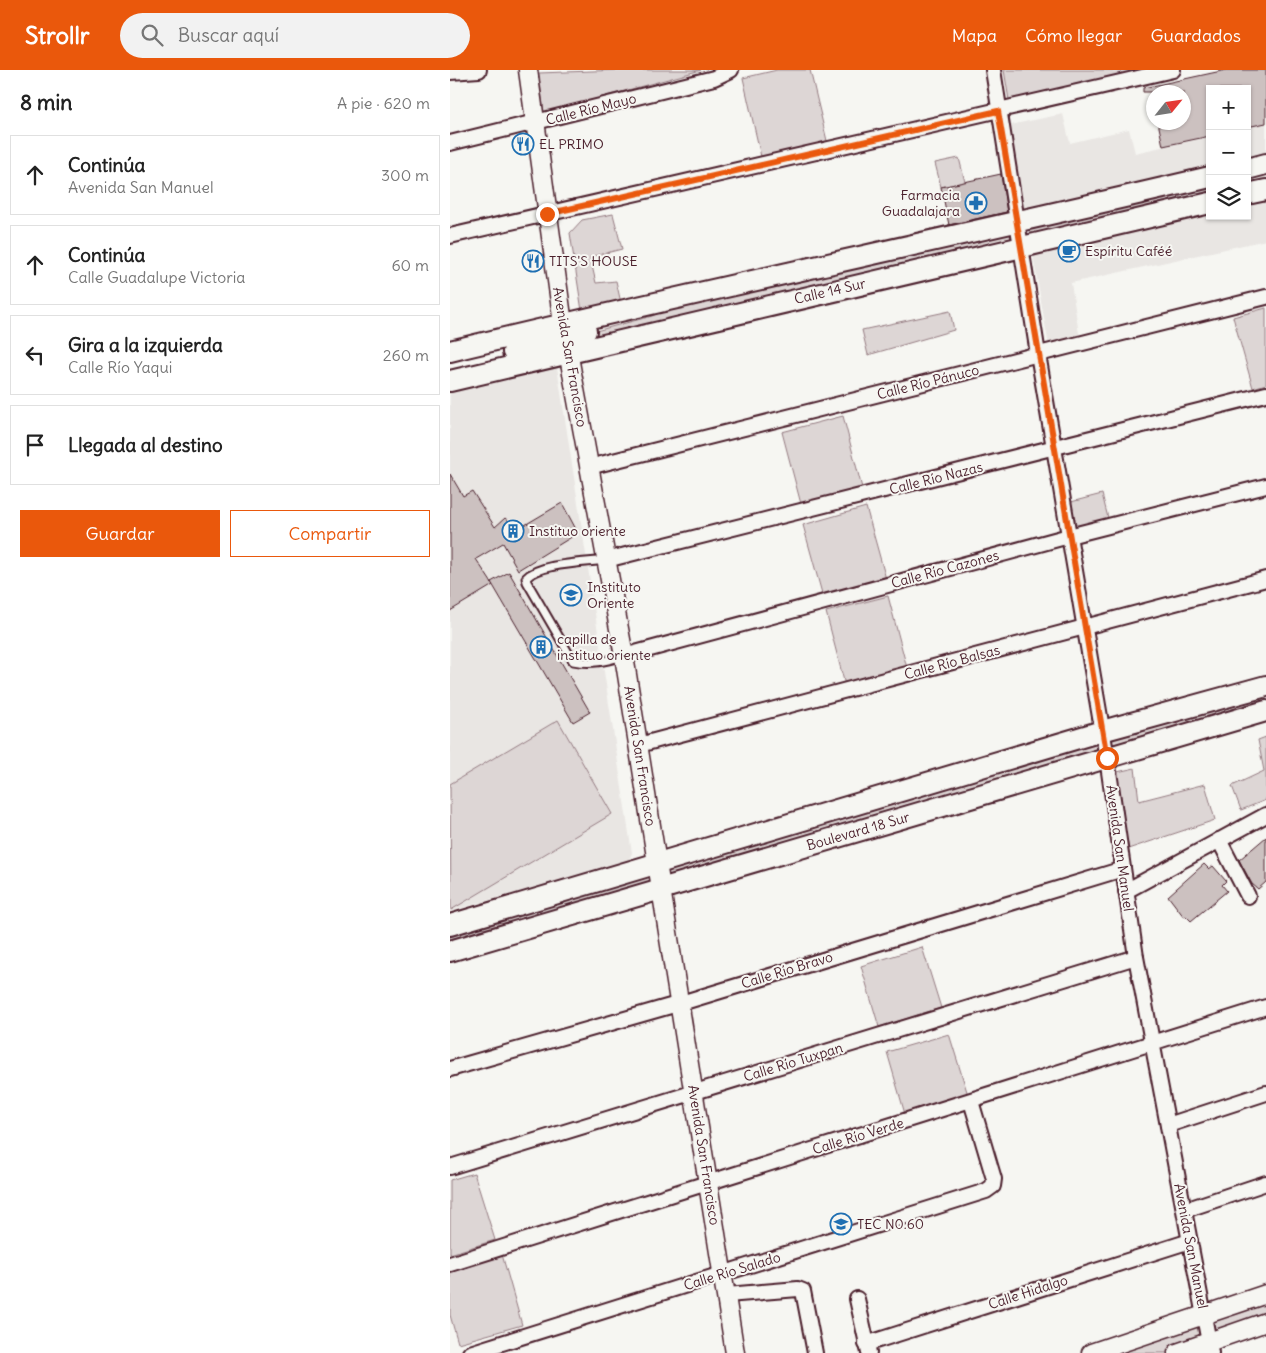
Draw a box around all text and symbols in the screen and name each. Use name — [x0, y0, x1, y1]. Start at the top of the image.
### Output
search box — [120, 13, 470, 58]
text: Strollr — [25, 20, 90, 50]
icon: search — [138, 21, 166, 49]
text: Buscar aquí — [178, 23, 279, 47]
text: Mapa — [952, 24, 997, 47]
text: Cómo llegar — [1025, 24, 1122, 47]
text: Guardados — [1150, 24, 1241, 47]
north arrow — [1146, 85, 1191, 130]
map controls — [1206, 85, 1251, 220]
button: + — [1206, 85, 1251, 130]
text: 8 min — [20, 89, 72, 116]
street label: Calle Río Mayo — [544, 89, 638, 129]
text: A pie · 620 m — [337, 93, 430, 113]
button: − — [1206, 130, 1251, 175]
restaurant icon: EL PRIMO — [511, 132, 535, 156]
place label: EL PRIMO — [539, 135, 604, 153]
text: Continúa — [68, 153, 145, 177]
icon: ahead — [21, 161, 49, 189]
text: 300 m — [381, 165, 429, 185]
button: layers — [1206, 175, 1251, 220]
text: Avenida San Manuel — [68, 177, 214, 197]
place label: Farmacia Guadalajara — [882, 186, 960, 220]
pharmacy icon: Farmacia Guadalajara — [964, 191, 988, 215]
route end — [536, 203, 559, 226]
cafe icon: Espíritu Caféé — [1057, 239, 1081, 263]
place label: Espíritu Caféé — [1085, 242, 1172, 260]
text: Continúa — [68, 243, 145, 267]
restaurant icon: TITS'S HOUSE — [521, 249, 545, 273]
icon: ahead — [21, 251, 49, 279]
place label: TITS'S HOUSE — [549, 252, 638, 270]
text: 60 m — [391, 255, 429, 275]
text: Calle Guadalupe Victoria — [68, 267, 245, 287]
street label: Calle 14 Sur — [792, 274, 868, 308]
street label: Avenida San Francisco — [549, 286, 591, 428]
text: Gira a la izquierda — [68, 333, 223, 357]
icon: left — [21, 341, 49, 369]
text: 260 m — [383, 345, 429, 365]
text: Calle Río Yaqui — [68, 357, 172, 377]
street label: Calle Río Pánuco — [875, 361, 981, 403]
icon: arrive — [21, 431, 49, 459]
text: Llegada al destino — [68, 433, 223, 457]
street label: Calle Río Nazas — [887, 458, 985, 498]
button: Guardar — [20, 510, 220, 557]
button: Compartir — [230, 510, 430, 557]
building icon: Instituo oriente — [501, 519, 525, 543]
place label: Instituo oriente — [529, 522, 626, 540]
street label: Calle Río Cazones — [889, 546, 1001, 592]
place label: Instituto Oriente — [587, 578, 641, 612]
school or university icon: Instituto Oriente — [559, 583, 583, 607]
place label: capilla de instituo oriente — [557, 630, 651, 664]
building icon: capilla de instituo oriente — [529, 635, 553, 659]
street label: Calle Río Balsas — [902, 641, 1002, 683]
street label: Avenida San Francisco — [620, 685, 660, 828]
route start — [1096, 747, 1119, 770]
street label: Avenida San Manuel — [1102, 784, 1138, 912]
street label: Boulevard 18 Sur — [804, 808, 912, 854]
street label: Calle Río Bravo — [739, 947, 835, 992]
street label: Calle Río Tuxpan — [741, 1038, 845, 1086]
street label: Avenida San Francisco — [684, 1084, 724, 1227]
street label: Calle Río Verde — [810, 1114, 906, 1158]
street label: Avenida San Manuel — [1170, 1182, 1212, 1310]
school or university icon: TEC N0.60 — [829, 1212, 853, 1236]
place label: TEC N0.60 — [857, 1215, 924, 1233]
street label: Calle Río Salado — [681, 1248, 783, 1294]
street label: Calle Hidalgo — [986, 1271, 1070, 1313]

